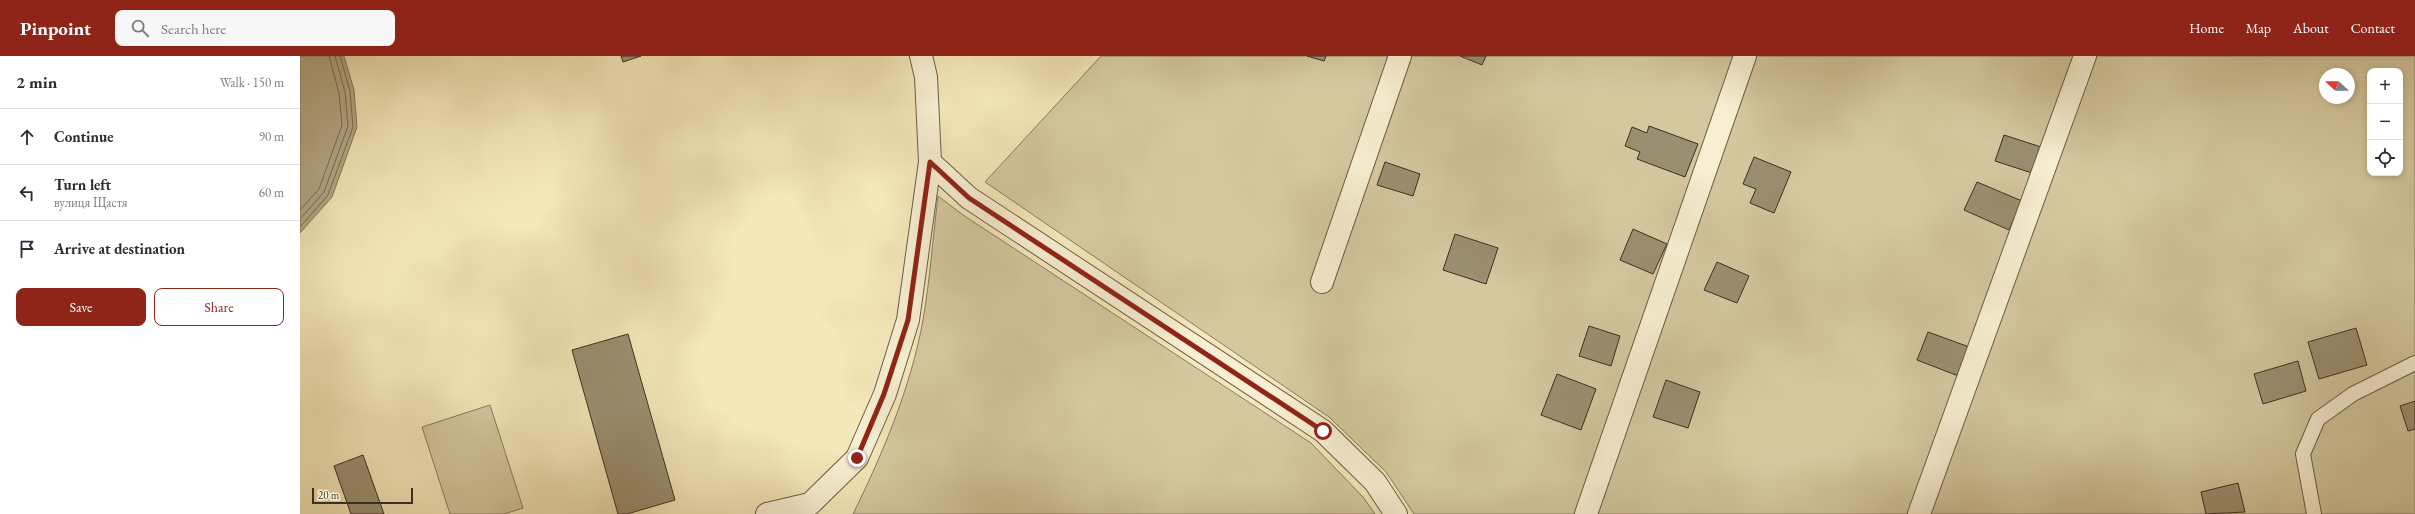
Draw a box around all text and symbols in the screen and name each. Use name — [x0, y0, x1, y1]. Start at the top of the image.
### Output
search box — [115, 10, 395, 46]
text: Pinpoint — [20, 16, 91, 41]
icon: search — [129, 17, 151, 39]
text: Search here — [161, 19, 226, 38]
text: Home — [2189, 19, 2224, 37]
text: Map — [2246, 19, 2271, 37]
text: About — [2293, 19, 2329, 37]
text: Contact — [2351, 19, 2395, 37]
north arrow — [2319, 68, 2355, 104]
map controls — [2367, 68, 2403, 176]
button: + — [2367, 68, 2403, 104]
text: 2 min — [16, 71, 57, 93]
text: Walk · 150 m — [220, 74, 284, 91]
button: − — [2367, 104, 2403, 140]
icon: ahead — [16, 126, 38, 148]
text: Continue — [54, 127, 114, 146]
text: 90 m — [259, 128, 284, 145]
button: locate — [2367, 140, 2403, 176]
text: Turn left — [54, 175, 111, 194]
icon: left — [16, 182, 38, 204]
text: 60 m — [259, 184, 284, 201]
text: вулиця Щастя — [54, 194, 128, 211]
icon: arrive — [16, 238, 38, 260]
text: Arrive at destination — [54, 239, 185, 258]
button: Save — [16, 288, 146, 326]
button: Share — [154, 288, 284, 326]
route start — [1314, 422, 1332, 440]
route end — [848, 449, 866, 467]
scale bar — [312, 486, 413, 505]
text: 20 m — [318, 488, 339, 502]

